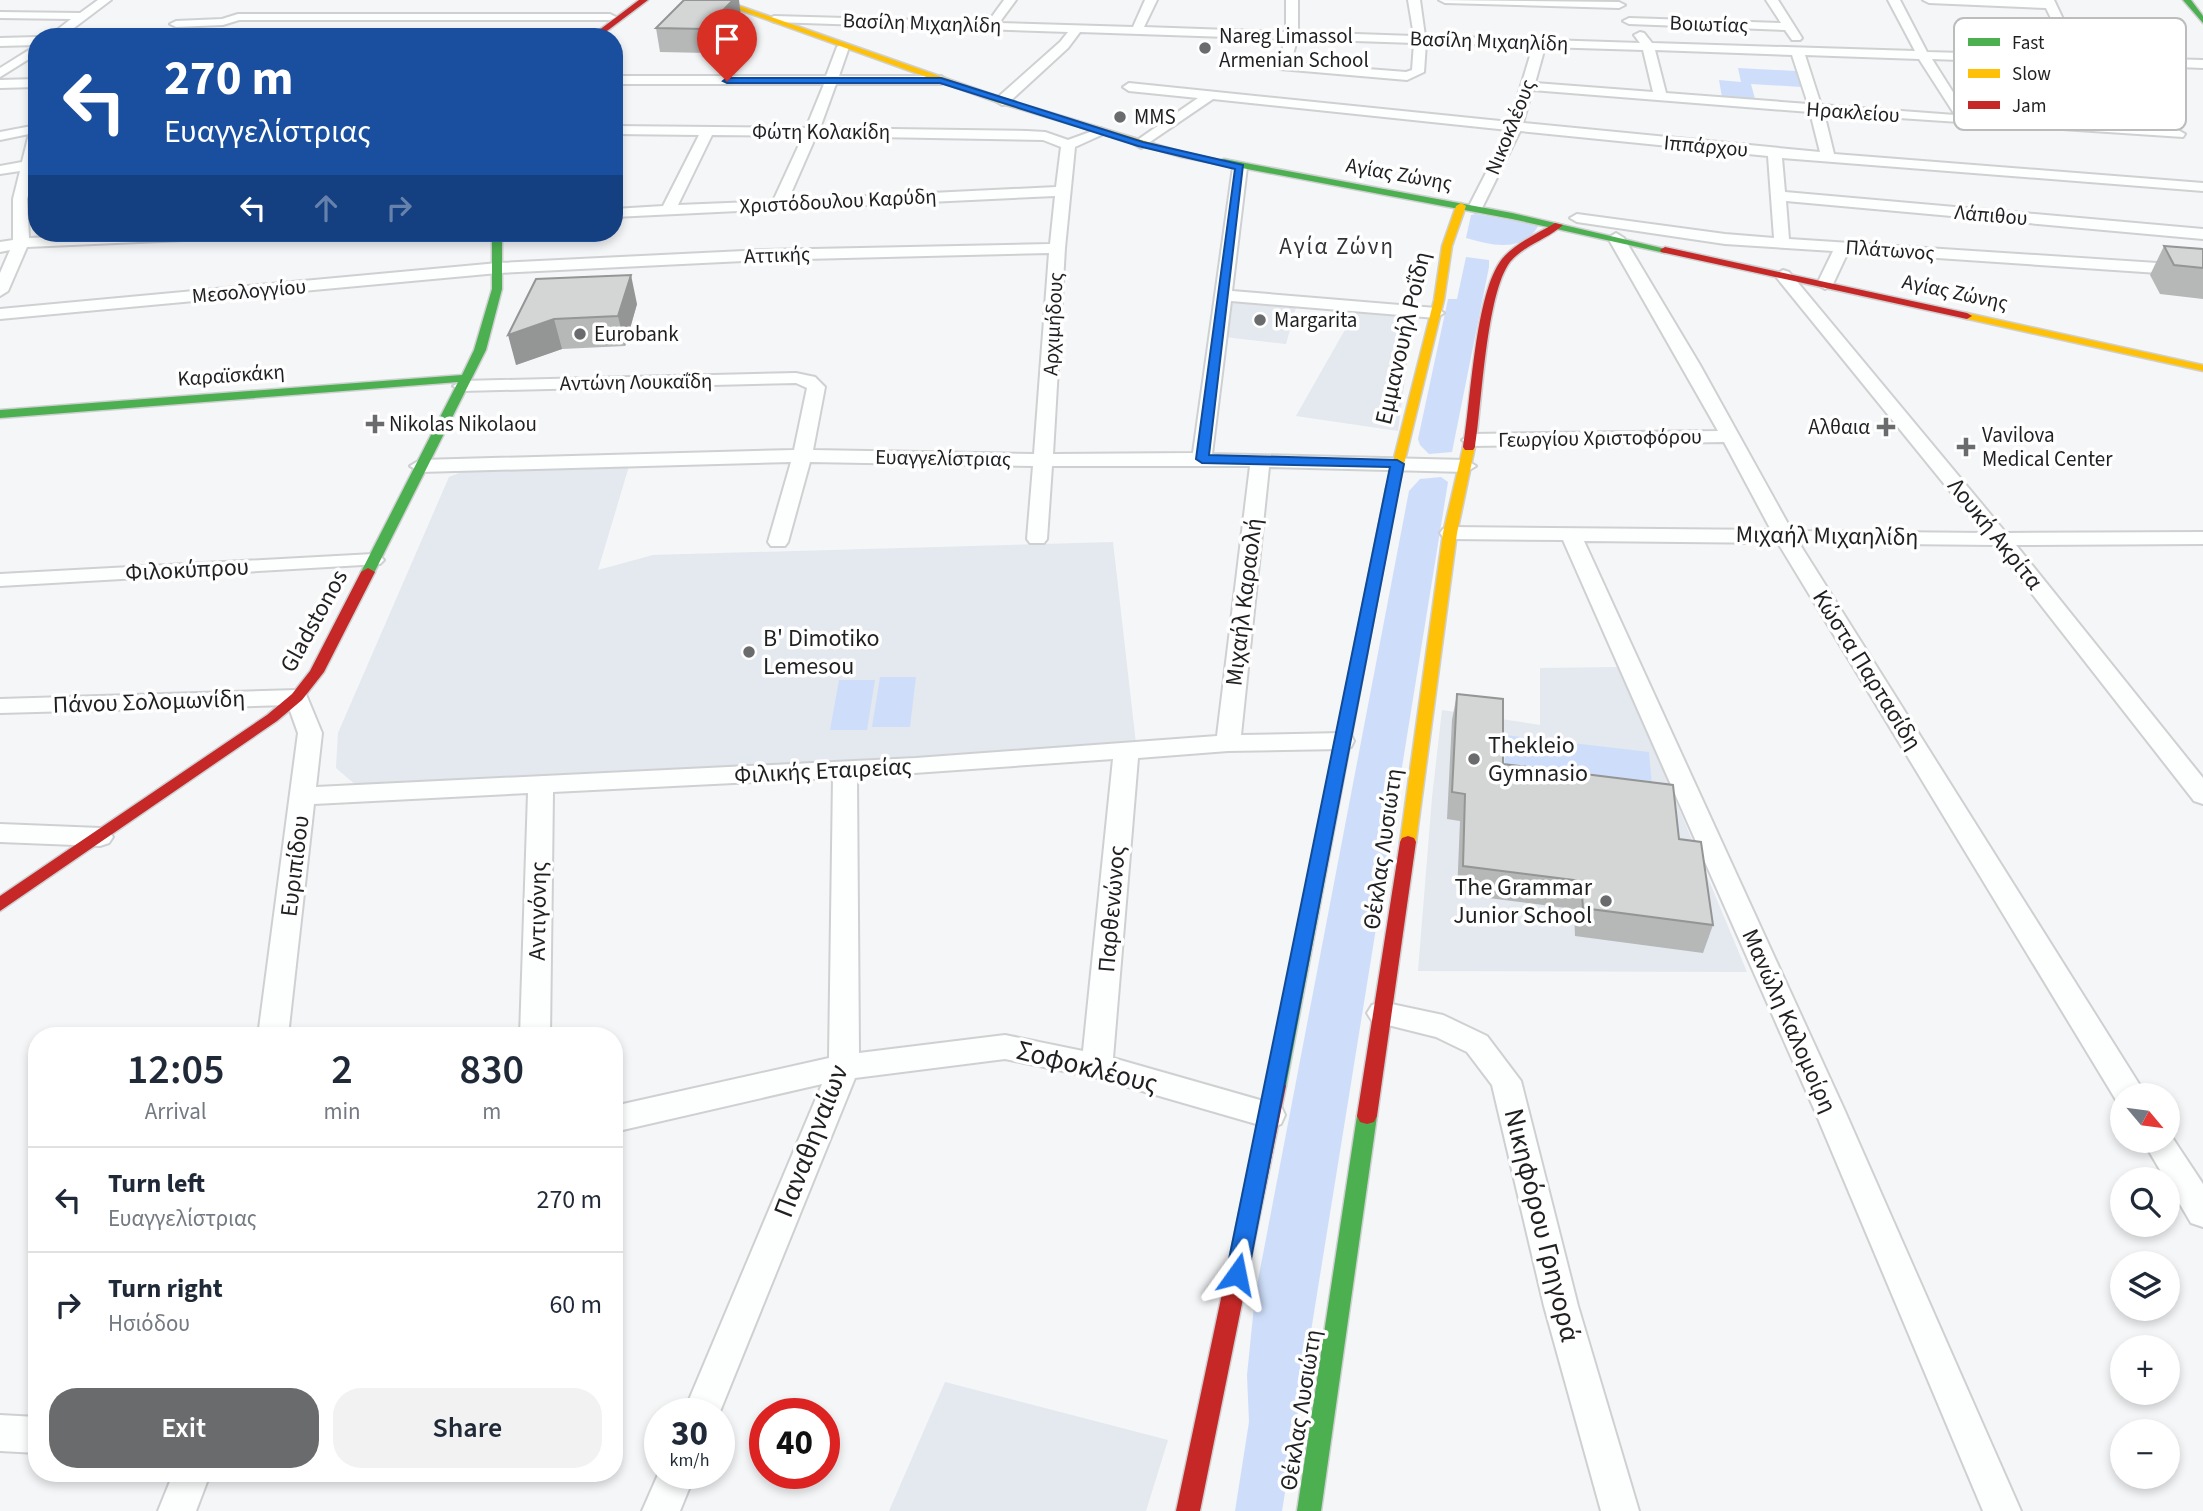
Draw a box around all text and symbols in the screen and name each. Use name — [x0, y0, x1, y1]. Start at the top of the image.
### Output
street label: Βασίλη Μιχαηλίδη — [842, 5, 1002, 41]
street label: Βοιωτίας — [1669, 8, 1749, 40]
pin — [697, 9, 757, 81]
legend — [1954, 18, 2186, 130]
icon: arrive — [708, 20, 746, 58]
place label: Nareg Limassol Armenian School — [1219, 21, 1369, 75]
street label: Βασίλη Μιχαηλίδη — [1409, 23, 1569, 59]
text: Fast — [2012, 30, 2045, 57]
marker: Nareg Limassol Armenian School — [1197, 40, 1213, 56]
text: 270 m — [164, 44, 293, 114]
icon: left — [49, 56, 140, 147]
text: Slow — [2012, 61, 2051, 88]
street label: Νικοκλέους — [1477, 75, 1543, 179]
text: Jam — [2012, 93, 2046, 120]
street label: Ηρακλείου — [1805, 94, 1901, 130]
place label: MMS — [1134, 102, 1176, 132]
text: Ευαγγελίστριας — [164, 109, 371, 155]
marker: MMS — [1112, 109, 1128, 125]
street label: Φώτη Κολακίδη — [752, 117, 890, 147]
street label: Ιππάρχου — [1663, 127, 1749, 165]
street label: Αγίας Ζώνης — [1344, 150, 1454, 198]
street label: Χριστόδουλου Καρύδη — [739, 181, 937, 221]
icon: left — [234, 189, 272, 227]
icon: ahead — [307, 189, 345, 227]
icon: right — [380, 189, 418, 227]
street label: Λάπιθου — [1953, 197, 2029, 233]
district label: Αγία Ζώνη — [1279, 230, 1395, 263]
street label: Πλάτωνος — [1844, 232, 1936, 268]
street label: Αττικής — [743, 239, 811, 271]
street label: Εμμανουήλ Ροΐδη — [1366, 248, 1440, 428]
street label: Αγίας Ζώνης — [1899, 266, 2011, 318]
street label: Μεσολογγίου — [191, 271, 307, 311]
street label: Αρχιμήδους — [1035, 272, 1071, 376]
place label: Margarita — [1274, 305, 1357, 335]
marker: Margarita — [1252, 312, 1268, 328]
place label: Eurobank — [594, 319, 679, 349]
marker: Eurobank — [572, 326, 588, 342]
street label: Καραϊσκάκη — [176, 356, 286, 394]
street label: Αντώνη Λουκαΐδη — [559, 366, 713, 398]
place label: Nikolas Nikolaou — [389, 409, 537, 439]
place label: Αλθαια — [1808, 412, 1870, 442]
marker: Nikolas Nikolaou — [367, 416, 383, 432]
marker: Αλθαια — [1876, 417, 1896, 437]
place label: Vavilova Medical Center — [1982, 420, 2113, 474]
street label: Γεωργίου Χριστοφόρου — [1498, 421, 1702, 455]
marker: Vavilova Medical Center — [1956, 437, 1976, 457]
street label: Ευαγγελίστριας — [875, 442, 1011, 474]
street label: Λουκή Ακρίτα — [1939, 471, 2051, 598]
street label: Μιχαήλ Καραολή — [1216, 516, 1272, 688]
street label: Μιχαήλ Μιχαηλίδη — [1735, 517, 1919, 555]
street label: Φιλοκύπρου — [124, 549, 250, 591]
street label: Gladstonos — [271, 563, 357, 679]
street label: Κώστα Παρτασίδη — [1804, 583, 1930, 757]
place label: B' Dimotiko Lemesou — [763, 621, 880, 684]
marker: B' Dimotiko Lemesou — [741, 644, 757, 660]
street label: Πάνου Σολομωνίδη — [52, 681, 246, 723]
place label: Thekleio Gymnasio — [1488, 728, 1588, 791]
street label: Φιλικής Εταιρείας — [733, 749, 913, 793]
marker: Thekleio Gymnasio — [1466, 751, 1482, 767]
street label: Θέκλας Λυσιώτη — [1354, 766, 1412, 932]
street label: Ευριπίδου — [271, 813, 319, 919]
street label: Παρθενώνος — [1089, 844, 1135, 974]
street label: Αντιγόνης — [520, 861, 556, 961]
place label: The Grammar Junior School — [1453, 870, 1593, 933]
marker: The Grammar Junior School — [1598, 893, 1614, 909]
street label: Μανώλη Καλομοίρη — [1733, 923, 1845, 1119]
street label: Σοφοκλέους — [1012, 1030, 1162, 1104]
text: 12:05 — [127, 1040, 225, 1100]
text: 2 — [331, 1040, 353, 1100]
text: 830 — [460, 1040, 524, 1100]
street label: Παναθηναίων — [764, 1059, 858, 1223]
north arrow — [2110, 1083, 2180, 1153]
map controls — [2110, 1083, 2180, 1489]
text: Arrival — [145, 1095, 207, 1128]
text: min — [323, 1095, 361, 1128]
text: m — [482, 1095, 501, 1128]
street label: Νικηφόρου Γρηγορά — [1494, 1104, 1590, 1346]
text: Turn left — [108, 1165, 205, 1202]
button: search — [2110, 1167, 2180, 1237]
icon: left — [49, 1181, 87, 1219]
text: 270 m — [536, 1181, 602, 1218]
text: Ευαγγελίστριας — [108, 1202, 257, 1235]
position arrow — [1200, 1237, 1274, 1311]
button: layers — [2110, 1251, 2180, 1321]
text: Turn right — [108, 1270, 223, 1307]
icon: right — [49, 1286, 87, 1324]
text: 60 m — [549, 1286, 602, 1323]
text: Ησιόδου — [108, 1307, 190, 1340]
street label: Θέκλας Λυσιώτη — [1271, 1327, 1331, 1493]
button: + — [2110, 1335, 2180, 1405]
button: Exit — [49, 1388, 319, 1468]
button: Share — [333, 1388, 602, 1468]
speed limit sign: 40 — [749, 1398, 840, 1489]
text: 30 — [671, 1409, 708, 1459]
button: − — [2110, 1419, 2180, 1489]
text: km/h — [670, 1448, 709, 1473]

